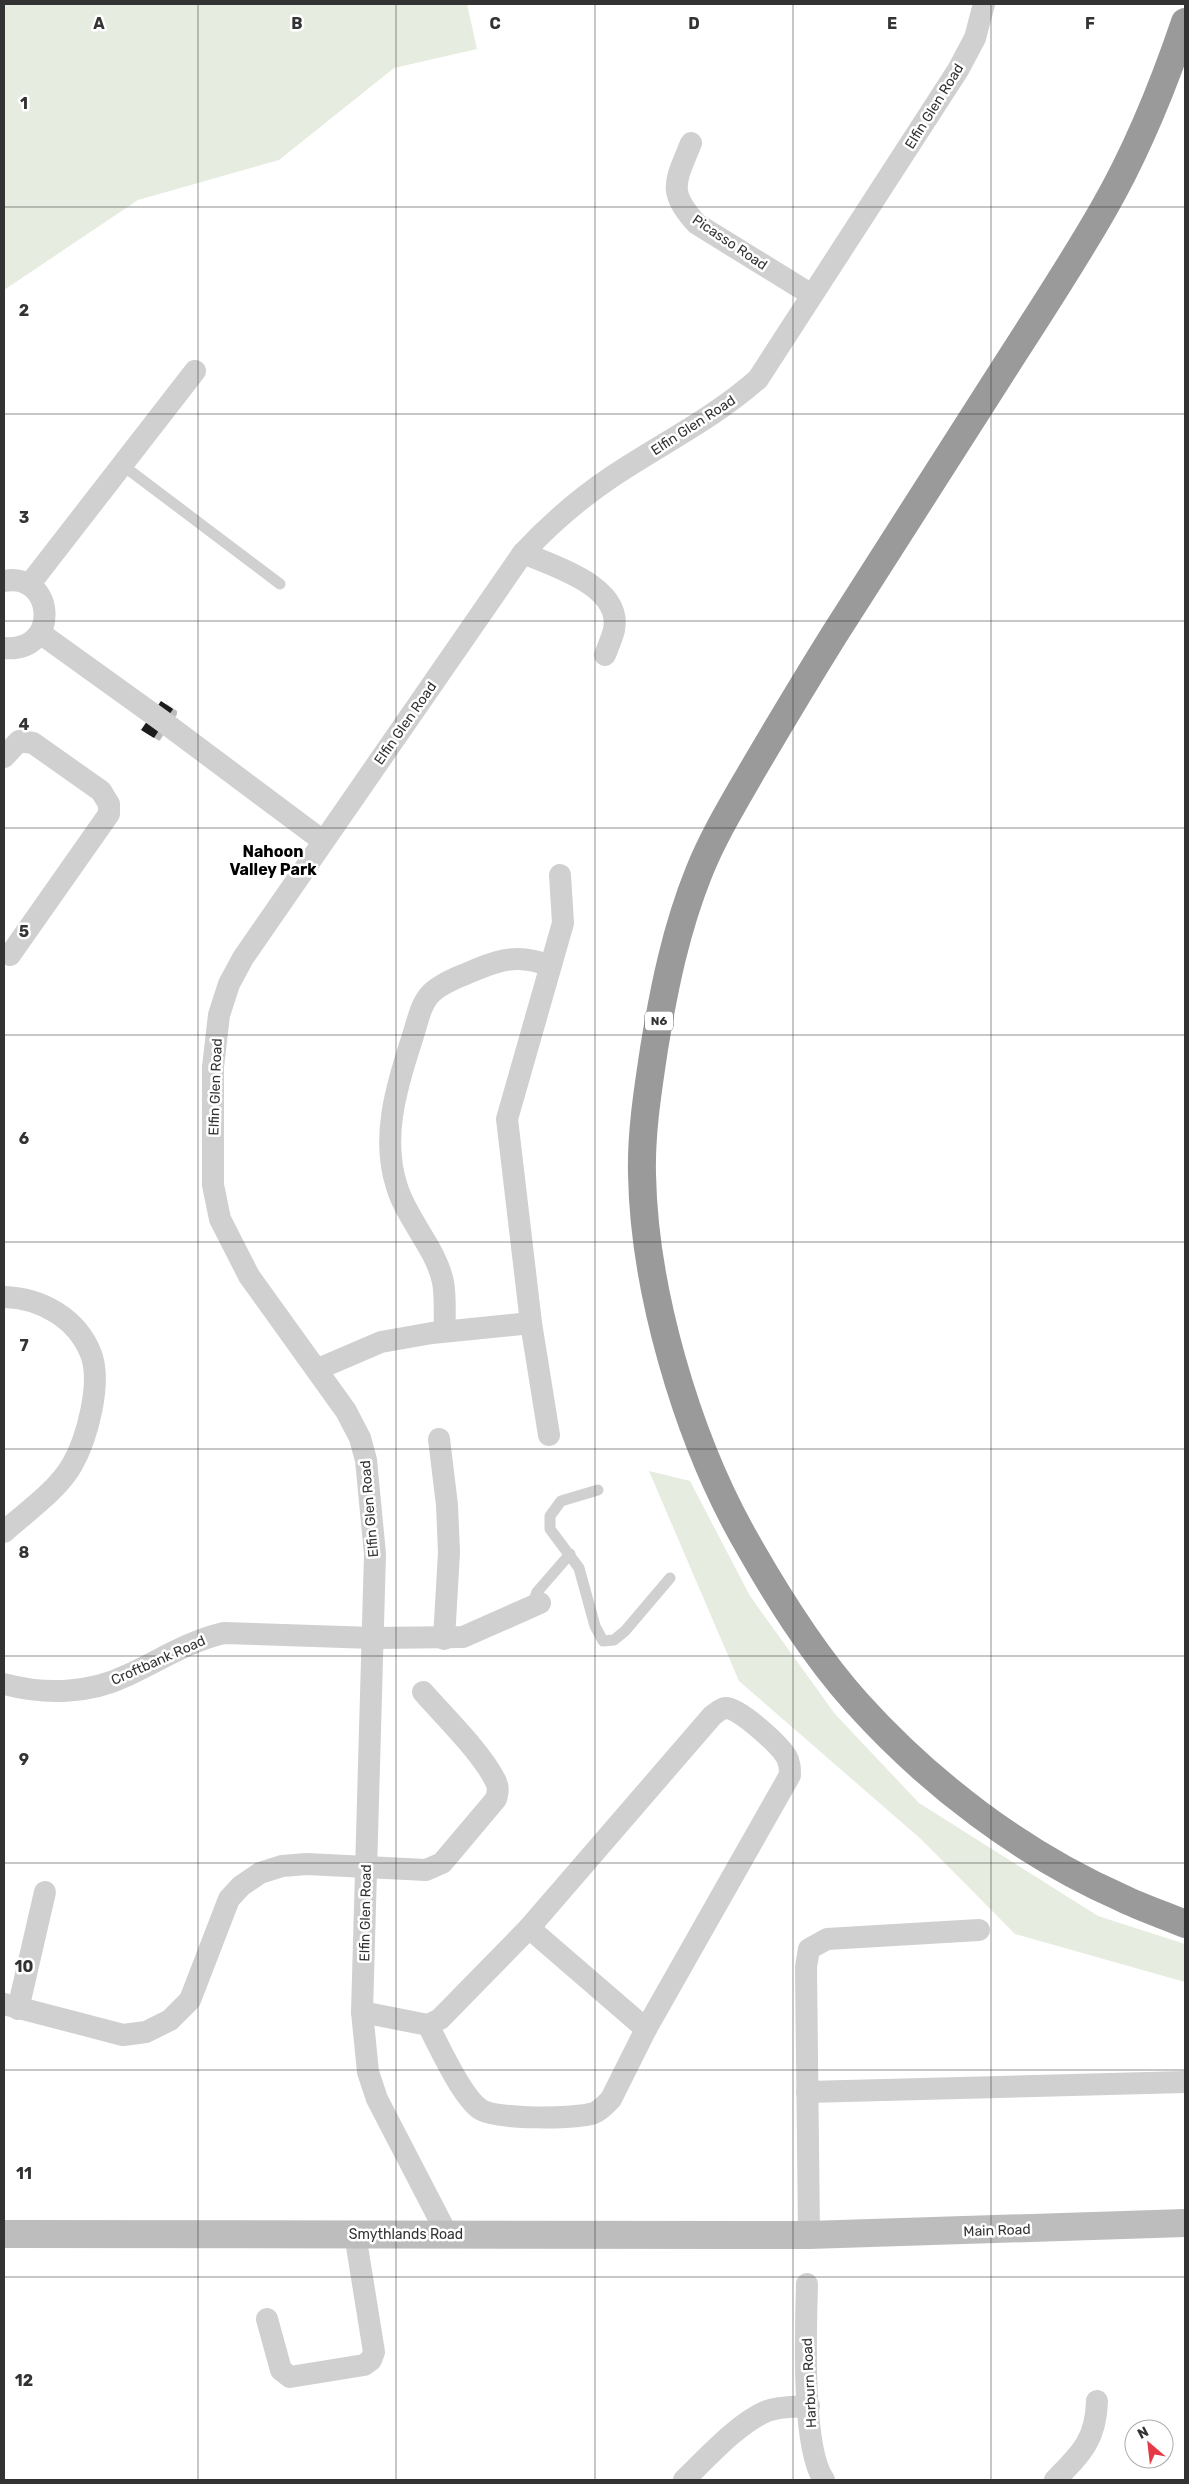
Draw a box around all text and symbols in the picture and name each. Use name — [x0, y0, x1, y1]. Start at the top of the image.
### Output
text: A — [93, 14, 105, 33]
text: B — [291, 14, 303, 33]
text: C — [489, 14, 501, 33]
text: D — [688, 14, 700, 33]
text: E — [887, 14, 897, 33]
text: F — [1085, 14, 1095, 33]
street label: Elfin Glen Road — [901, 60, 967, 152]
text: 1 — [20, 94, 28, 113]
street label: Picasso Road — [689, 211, 770, 274]
text: 2 — [19, 301, 29, 320]
street label: Elfin Glen Road — [648, 392, 739, 459]
text: 3 — [19, 508, 29, 527]
street label: Elfin Glen Road — [371, 679, 440, 768]
text: 4 — [19, 715, 30, 734]
district label: Nahoon Valley Park — [229, 842, 317, 879]
text: 5 — [19, 922, 29, 941]
road number: N6 — [645, 1011, 673, 1030]
street label: Elfin Glen Road — [205, 1038, 226, 1136]
text: 6 — [19, 1129, 29, 1148]
text: 7 — [19, 1336, 29, 1355]
street label: Elfin Glen Road — [357, 1460, 382, 1558]
text: 8 — [19, 1543, 30, 1562]
street label: Croftbank Road — [108, 1632, 208, 1689]
text: 9 — [19, 1750, 29, 1769]
street label: Elfin Glen Road — [356, 1864, 375, 1962]
text: 10 — [15, 1957, 34, 1976]
text: 11 — [16, 2164, 32, 2183]
street label: Main Road — [963, 2221, 1031, 2240]
street label: Smythlands Road — [349, 2226, 463, 2243]
street label: Harburn Road — [799, 2337, 820, 2428]
text: 12 — [15, 2371, 33, 2390]
north arrow — [1124, 2419, 1174, 2469]
text: N — [1135, 2423, 1152, 2443]

